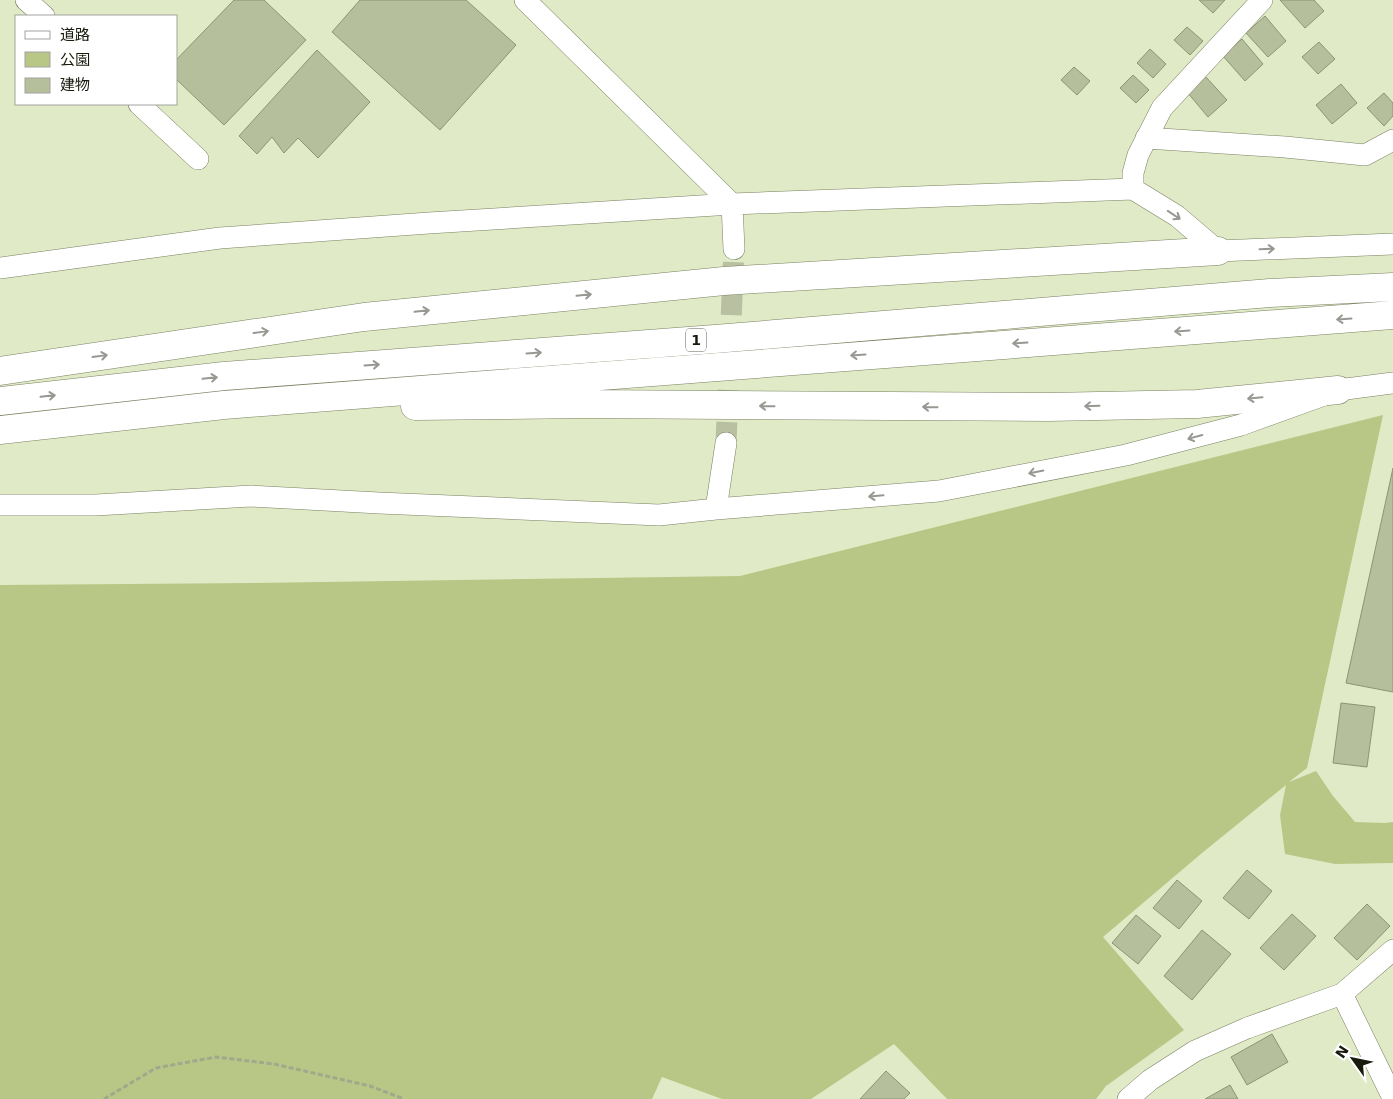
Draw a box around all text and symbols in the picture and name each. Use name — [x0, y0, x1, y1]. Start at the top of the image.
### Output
legend — [15, 15, 178, 105]
text: 道路 — [60, 26, 90, 44]
text: 公園 — [60, 51, 90, 69]
text: 建物 — [60, 76, 90, 94]
one-way arrow — [1167, 210, 1181, 220]
one-way arrow — [1259, 245, 1275, 254]
one-way arrow — [575, 290, 591, 300]
one-way arrow — [414, 306, 430, 316]
one-way arrow — [1337, 314, 1353, 323]
one-way arrow — [1175, 326, 1191, 335]
one-way arrow — [253, 327, 269, 337]
road number: 1 — [686, 328, 706, 352]
one-way arrow — [1013, 338, 1029, 348]
one-way arrow — [526, 348, 542, 357]
one-way arrow — [851, 350, 867, 360]
one-way arrow — [92, 351, 108, 361]
one-way arrow — [364, 360, 380, 370]
one-way arrow — [202, 373, 218, 383]
one-way arrow — [40, 391, 56, 401]
one-way arrow — [1247, 393, 1263, 403]
one-way arrow — [760, 401, 776, 411]
one-way arrow — [922, 402, 938, 412]
one-way arrow — [1085, 402, 1101, 411]
one-way arrow — [1187, 433, 1203, 443]
one-way arrow — [1029, 468, 1045, 478]
one-way arrow — [868, 491, 884, 501]
north arrow — [1328, 1034, 1378, 1084]
text: N — [1332, 1043, 1352, 1061]

